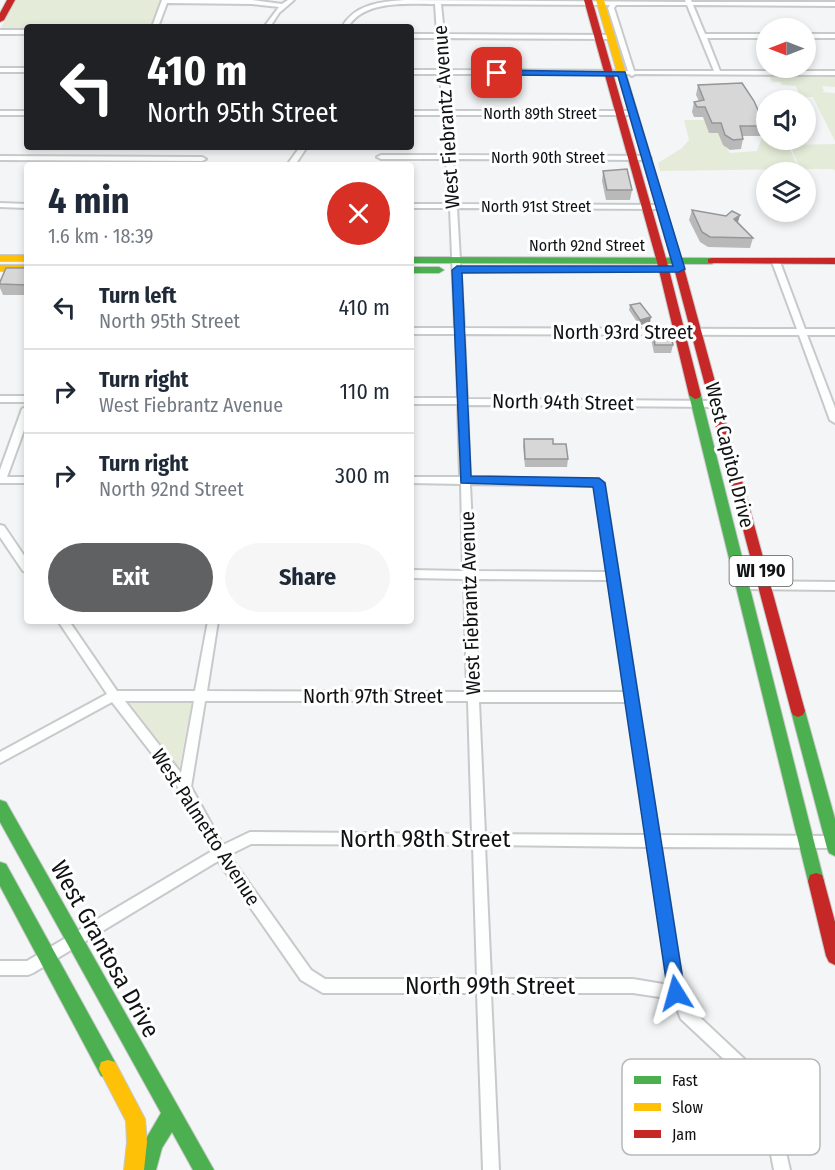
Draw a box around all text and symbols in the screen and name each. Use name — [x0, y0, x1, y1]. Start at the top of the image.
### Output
north arrow — [756, 18, 816, 78]
map controls — [756, 18, 816, 222]
street label: West Fiebrantz Avenue — [428, 24, 464, 210]
text: 410 m — [147, 46, 247, 96]
pin — [471, 47, 522, 98]
icon: left — [48, 48, 126, 126]
icon: arrive — [480, 56, 513, 89]
button: sound — [756, 90, 816, 150]
text: North 95th Street — [147, 97, 338, 129]
street label: North 89th Street — [483, 104, 597, 123]
street label: North 90th Street — [491, 148, 606, 167]
button: layers — [756, 162, 816, 222]
text: 4 min — [48, 179, 130, 223]
button: close — [327, 182, 390, 245]
street label: North 91st Street — [481, 197, 592, 216]
text: 1.6 km · 18:39 — [48, 224, 154, 248]
street label: North 92nd Street — [529, 236, 646, 255]
text: Turn left — [99, 282, 177, 309]
icon: left — [48, 291, 81, 324]
text: 410 m — [338, 294, 390, 321]
text: North 95th Street — [99, 309, 240, 333]
street label: North 93rd Street — [553, 320, 694, 344]
text: Turn right — [99, 366, 188, 393]
icon: right — [48, 375, 81, 408]
text: 110 m — [340, 378, 390, 405]
street label: West Capitol Drive — [700, 380, 760, 530]
street label: North 94th Street — [492, 389, 634, 415]
text: West Fiebrantz Avenue — [99, 393, 283, 417]
text: Turn right — [99, 450, 188, 477]
icon: right — [48, 459, 81, 492]
text: 300 m — [335, 462, 390, 489]
text: North 92nd Street — [99, 477, 244, 501]
street label: West Fiebrantz Avenue — [455, 511, 485, 695]
button: Exit — [48, 543, 213, 612]
button: Share — [225, 543, 390, 612]
road number: WI 190 — [730, 556, 792, 586]
street label: North 97th Street — [303, 684, 443, 708]
street label: West Palmetto Avenue — [146, 744, 266, 910]
street label: North 98th Street — [340, 825, 510, 853]
street label: West Grantosa Drive — [45, 856, 165, 1042]
position arrow — [644, 961, 708, 1025]
street label: North 99th Street — [405, 972, 575, 1000]
legend — [622, 1059, 820, 1155]
text: Fast — [672, 1071, 699, 1090]
text: Slow — [672, 1098, 703, 1117]
text: Jam — [672, 1125, 697, 1144]

